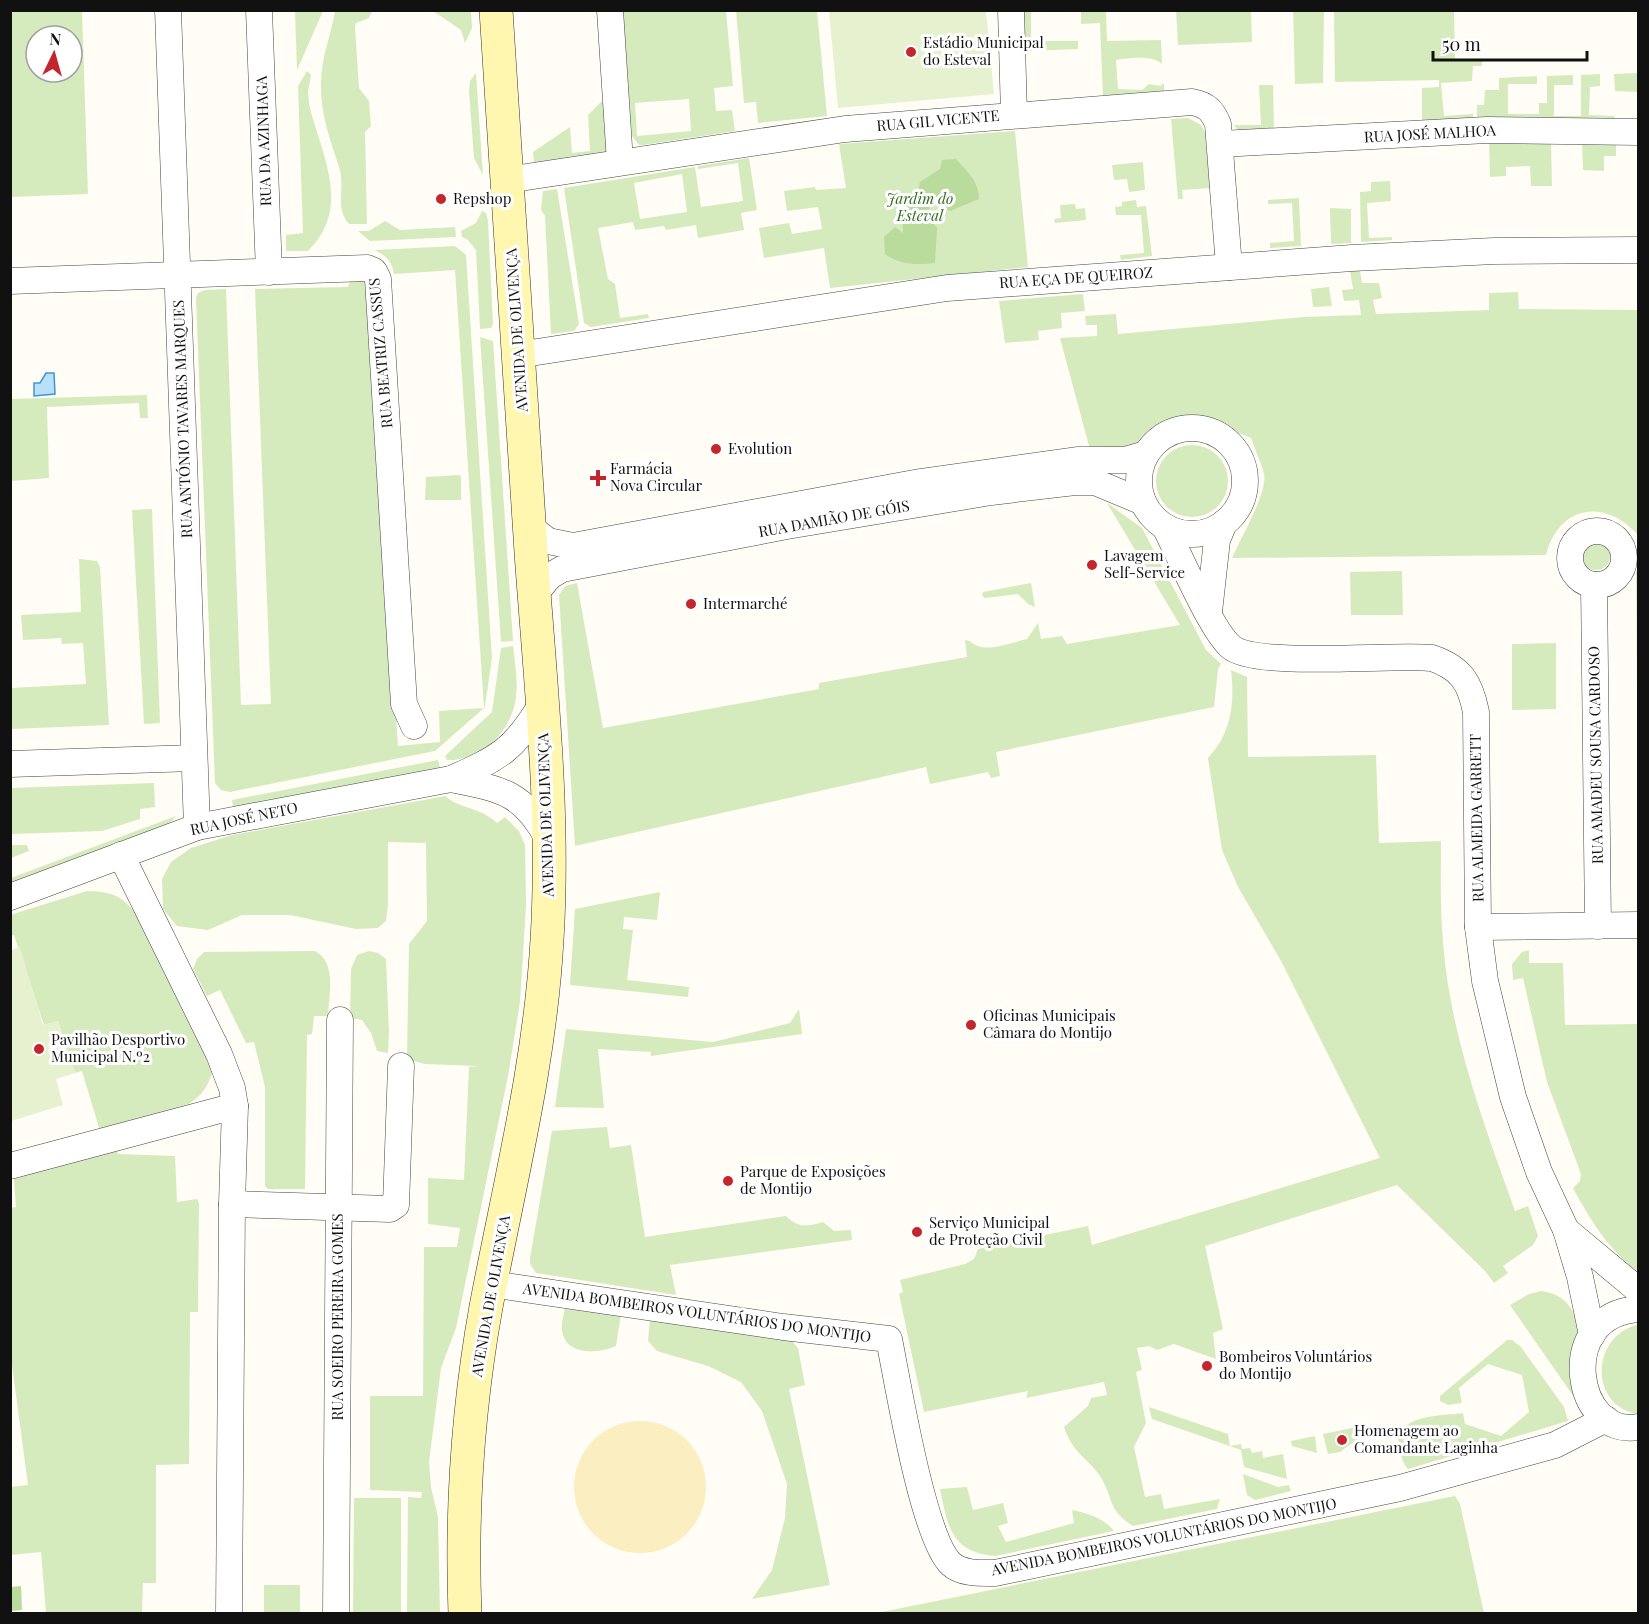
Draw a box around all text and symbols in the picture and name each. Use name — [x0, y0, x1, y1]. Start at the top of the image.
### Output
north arrow — [24, 24, 84, 84]
scale bar — [1433, 24, 1588, 62]
text: N — [49, 28, 62, 50]
place label: Estádio Municipal do Esteval — [923, 32, 1044, 69]
text: 50 m — [1442, 32, 1481, 56]
marker: Estádio Municipal do Esteval — [904, 45, 918, 59]
street label: RUA DA AZINHAGA — [251, 75, 275, 207]
street label: RUA GIL VICENTE — [876, 105, 1000, 135]
street label: RUA JOSÉ MALHOA — [1363, 120, 1497, 146]
place label: Repshop — [453, 188, 512, 208]
park label: Jardim do Esteval — [887, 188, 953, 225]
marker: Repshop — [434, 192, 448, 206]
street label: AVENIDA DE OLIVENÇA — [500, 247, 532, 414]
street label: RUA EÇA DE QUEIROZ — [998, 262, 1154, 292]
street label: RUA BEATRIZ CASSUS — [363, 277, 397, 429]
street label: RUA ANTÓNIO TAVARES MARQUES — [168, 300, 196, 538]
place label: Evolution — [728, 438, 792, 458]
marker: Evolution — [709, 442, 723, 456]
place label: Farmácia Nova Circular — [610, 458, 703, 495]
marker: Farmácia Nova Circular — [591, 471, 605, 485]
street label: RUA DAMIÃO DE GÓIS — [757, 495, 911, 541]
place label: Lavagem Self-Service — [1104, 545, 1185, 582]
marker: Lavagem Self-Service — [1085, 558, 1099, 572]
place label: Intermarché — [703, 593, 787, 613]
marker: Intermarché — [684, 597, 698, 611]
street label: RUA AMADEU SOUSA CARDOSO — [1583, 646, 1607, 864]
street label: AVENIDA DE OLIVENÇA — [532, 732, 558, 898]
street label: RUA ALMEIDA GARRETT — [1465, 734, 1487, 902]
street label: RUA JOSÉ NETO — [188, 797, 299, 839]
place label: Oficinas Municipais Câmara do Montijo — [983, 1005, 1116, 1042]
marker: Oficinas Municipais Câmara do Montijo — [964, 1018, 978, 1032]
place label: Pavilhão Desportivo Municipal N.º2 — [51, 1029, 185, 1066]
marker: Pavilhão Desportivo Municipal N.º2 — [32, 1042, 46, 1056]
place label: Parque de Exposições de Montijo — [740, 1161, 886, 1198]
marker: Parque de Exposições de Montijo — [721, 1174, 735, 1188]
place label: Serviço Municipal de Proteção Civil — [929, 1212, 1049, 1249]
street label: RUA SOEIRO PEREIRA GOMES — [327, 1213, 347, 1421]
street label: AVENIDA DE OLIVENÇA — [466, 1213, 514, 1379]
marker: Serviço Municipal de Proteção Civil — [910, 1225, 924, 1239]
street label: AVENIDA BOMBEIROS VOLUNTÁRIOS DO MONTIJO — [521, 1278, 873, 1346]
place label: Bombeiros Voluntários do Montijo — [1219, 1346, 1372, 1383]
marker: Bombeiros Voluntários do Montijo — [1200, 1359, 1214, 1373]
place label: Homenagem ao Comandante Laginha — [1354, 1420, 1498, 1457]
marker: Homenagem ao Comandante Laginha — [1335, 1433, 1349, 1447]
street label: AVENIDA BOMBEIROS VOLUNTÁRIOS DO MONTIJO — [988, 1493, 1338, 1580]

